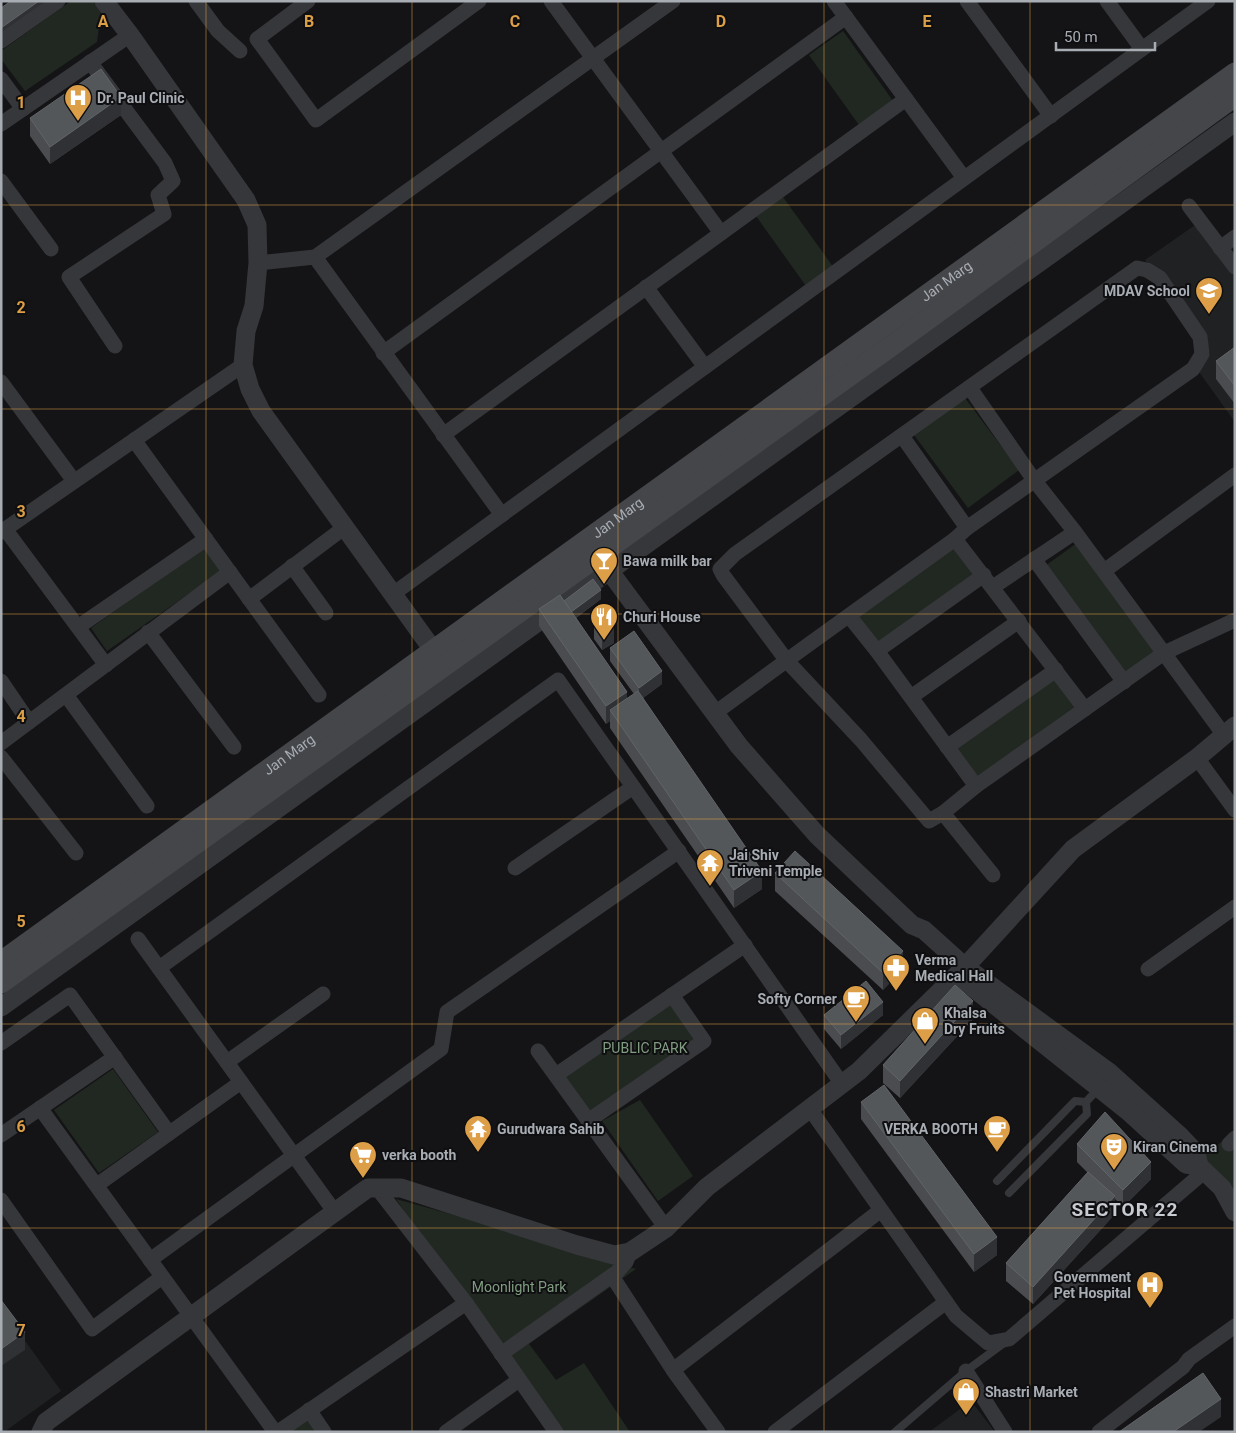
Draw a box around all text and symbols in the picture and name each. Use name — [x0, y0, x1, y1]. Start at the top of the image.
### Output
text: A — [98, 12, 109, 31]
text: B — [304, 12, 314, 31]
text: C — [510, 12, 520, 31]
text: D — [716, 12, 726, 31]
text: E — [923, 12, 932, 31]
scale bar — [1056, 20, 1155, 52]
text: 50 m — [1064, 28, 1098, 46]
hospital icon: Dr. Paul Clinic — [63, 83, 93, 122]
place label: Dr. Paul Clinic — [97, 90, 185, 106]
text: 1 — [16, 93, 26, 112]
street label: Jan Marg — [918, 257, 975, 305]
school or university icon: MDAV School — [1194, 276, 1224, 315]
place label: MDAV School — [1104, 283, 1190, 299]
text: 2 — [16, 298, 26, 317]
street label: Jan Marg — [589, 494, 646, 541]
text: 3 — [16, 502, 26, 521]
bar icon: Bawa milk bar — [589, 546, 619, 585]
place label: Bawa milk bar — [623, 553, 712, 569]
restaurant icon: Churi House — [589, 602, 619, 641]
place label: Churi House — [623, 609, 701, 625]
text: 4 — [16, 707, 26, 726]
street label: Jan Marg — [260, 731, 318, 778]
place label: Jai Shiv Triveni Temple — [729, 847, 823, 879]
temple icon: Jai Shiv Triveni Temple — [695, 848, 725, 887]
text: 5 — [16, 912, 26, 931]
place label: Verma Medical Hall — [915, 952, 993, 984]
pharmacy icon: Verma Medical Hall — [881, 953, 911, 992]
cafe icon: Softy Corner — [841, 984, 871, 1023]
place label: Softy Corner — [757, 991, 837, 1007]
place label: Khalsa Dry Fruits — [944, 1005, 1005, 1037]
shop icon: Khalsa Dry Fruits — [910, 1006, 940, 1045]
park label: PUBLIC PARK — [603, 1040, 688, 1056]
temple icon: Gurudwara Sahib — [463, 1114, 493, 1153]
cafe icon: VERKA BOOTH — [982, 1114, 1012, 1153]
text: 6 — [16, 1117, 26, 1136]
place label: Gurudwara Sahib — [497, 1121, 605, 1137]
place label: VERKA BOOTH — [884, 1121, 978, 1137]
theatre icon: Kiran Cinema — [1099, 1132, 1129, 1171]
place label: Kiran Cinema — [1133, 1139, 1218, 1155]
supermarket icon: verka booth — [348, 1140, 378, 1179]
place label: verka booth — [382, 1147, 457, 1163]
district label: SECTOR 22 — [1072, 1198, 1178, 1221]
place label: Government Pet Hospital — [1054, 1269, 1131, 1301]
hospital icon: Government Pet Hospital — [1135, 1270, 1165, 1309]
park label: Moonlight Park — [472, 1279, 567, 1295]
text: 7 — [16, 1321, 26, 1340]
shop icon: Shastri Market — [951, 1377, 981, 1416]
place label: Shastri Market — [985, 1384, 1078, 1400]

